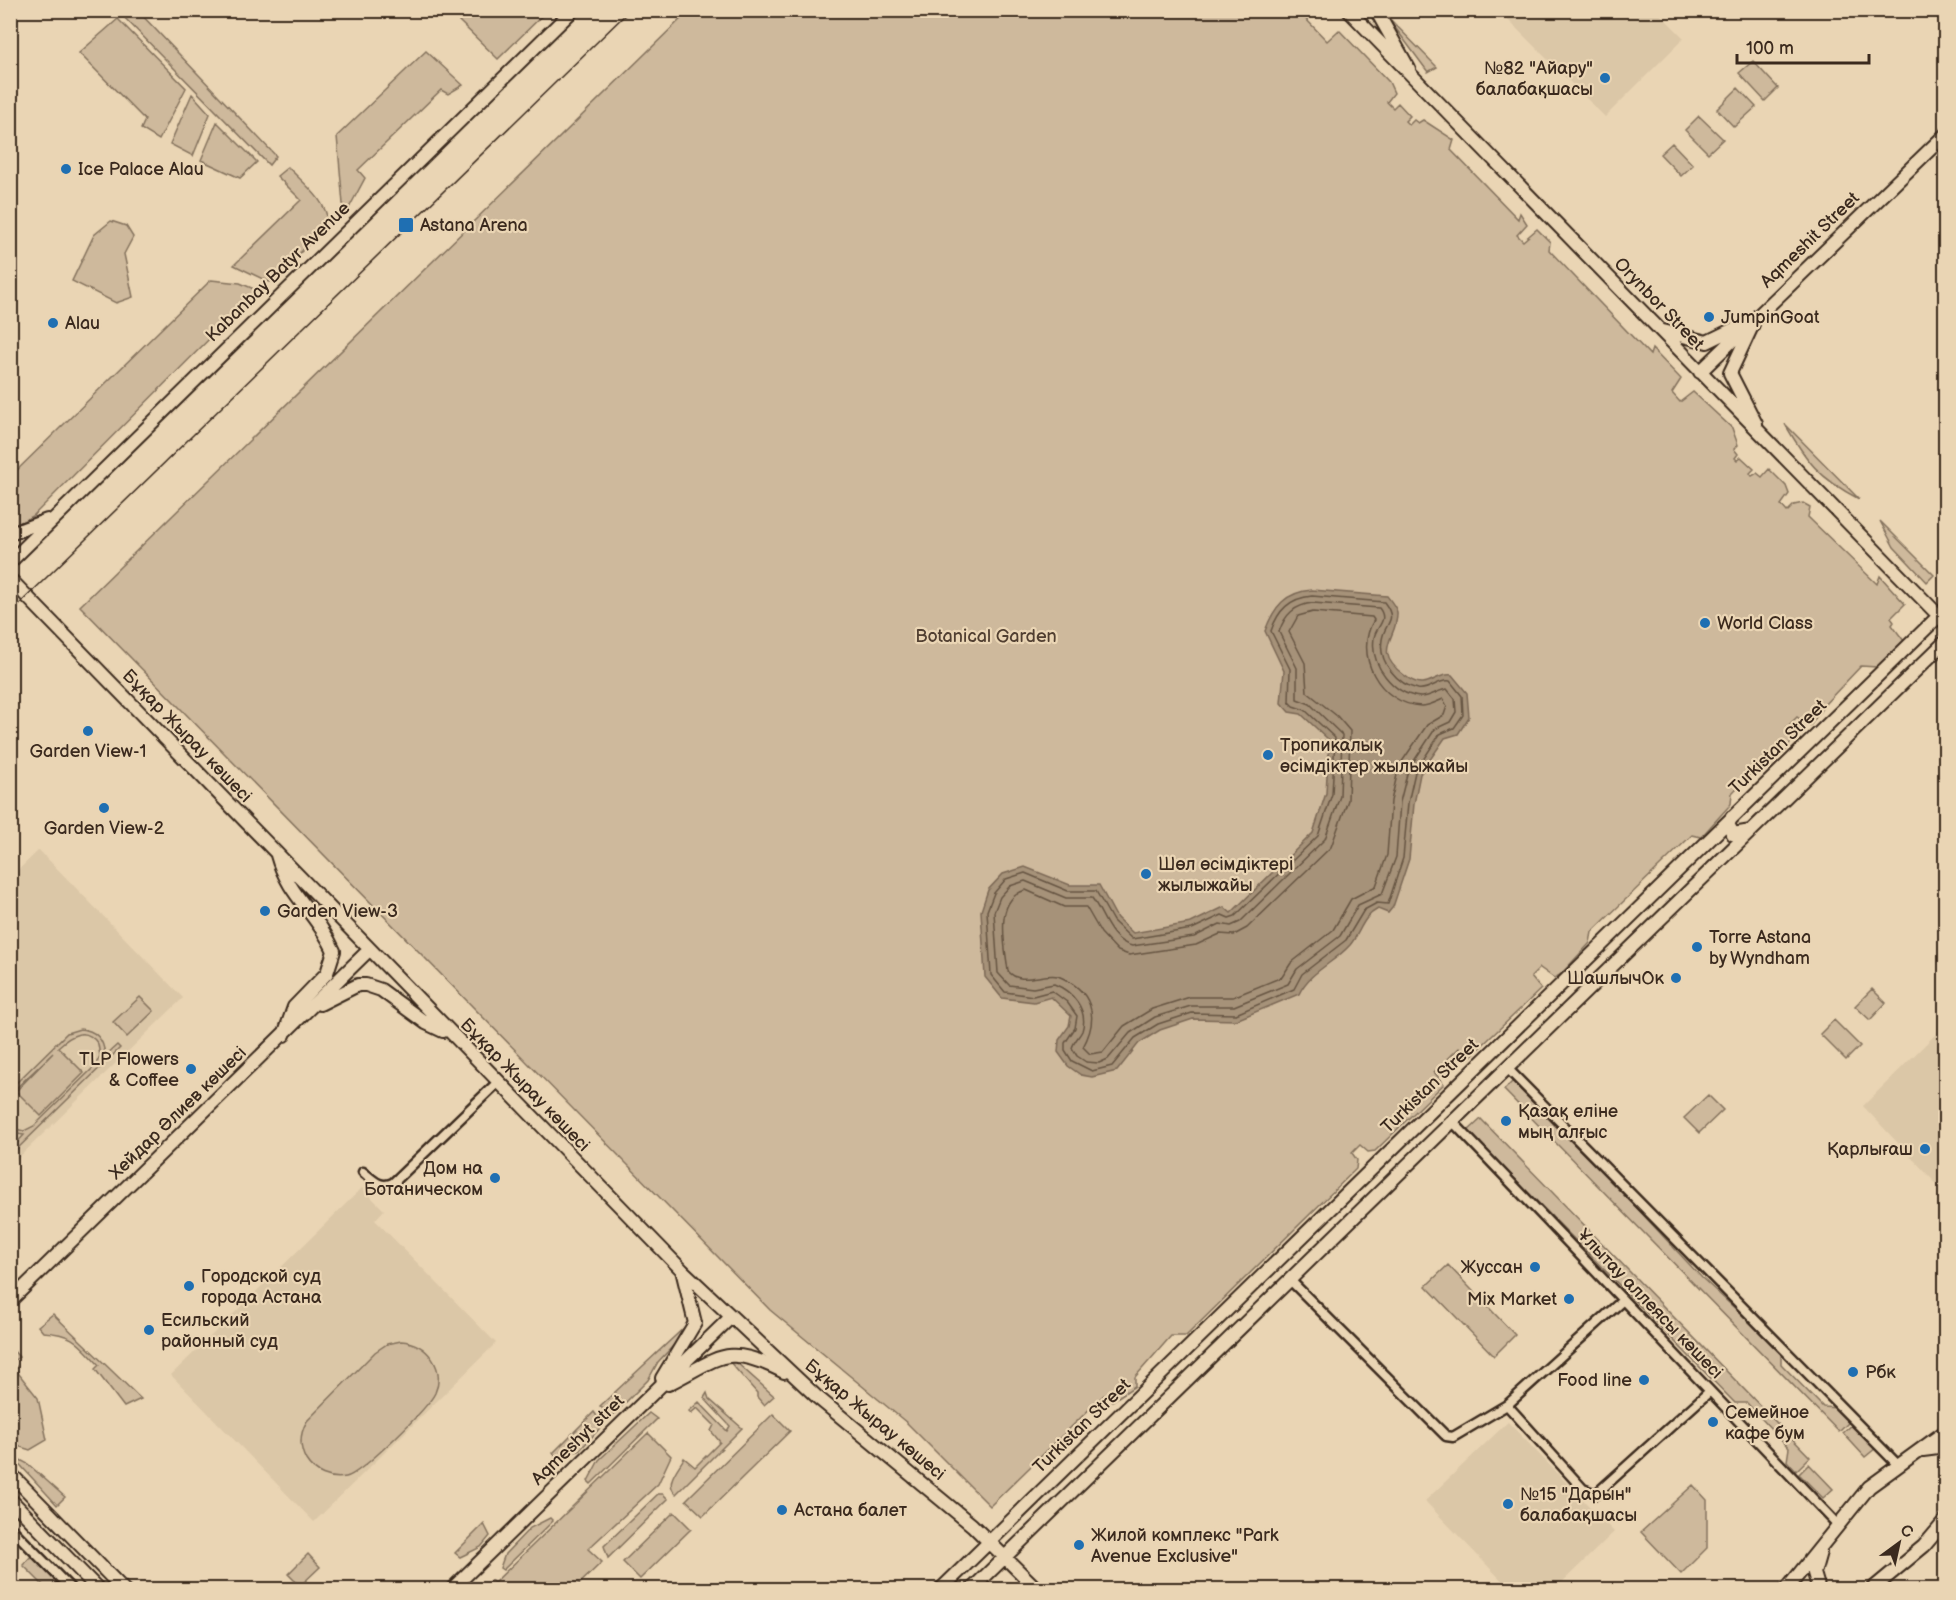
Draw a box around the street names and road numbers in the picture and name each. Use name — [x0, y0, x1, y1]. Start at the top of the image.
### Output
street label: Aqmeshit Street — [1756, 187, 1864, 292]
street label: Kabanbay Batyr Avenue — [202, 197, 355, 346]
street label: Orynbor Street — [1610, 253, 1709, 355]
street label: Бұқар Жырау көшесі — [118, 665, 256, 807]
street label: Turkistan Street — [1725, 695, 1831, 799]
street label: Бұқар Жырау көшесі — [456, 1014, 594, 1156]
street label: Turkistan Street — [1377, 1034, 1483, 1138]
street label: Хейдар Әлиев көшесі — [105, 1042, 251, 1184]
street label: Ұлытау аллеясы көшесі — [1573, 1225, 1727, 1383]
street label: Бұқар Жырау көшесі — [800, 1355, 950, 1485]
street label: Turkistan Street — [1029, 1374, 1135, 1478]
street label: Aqmeshyt stret — [527, 1390, 629, 1490]

